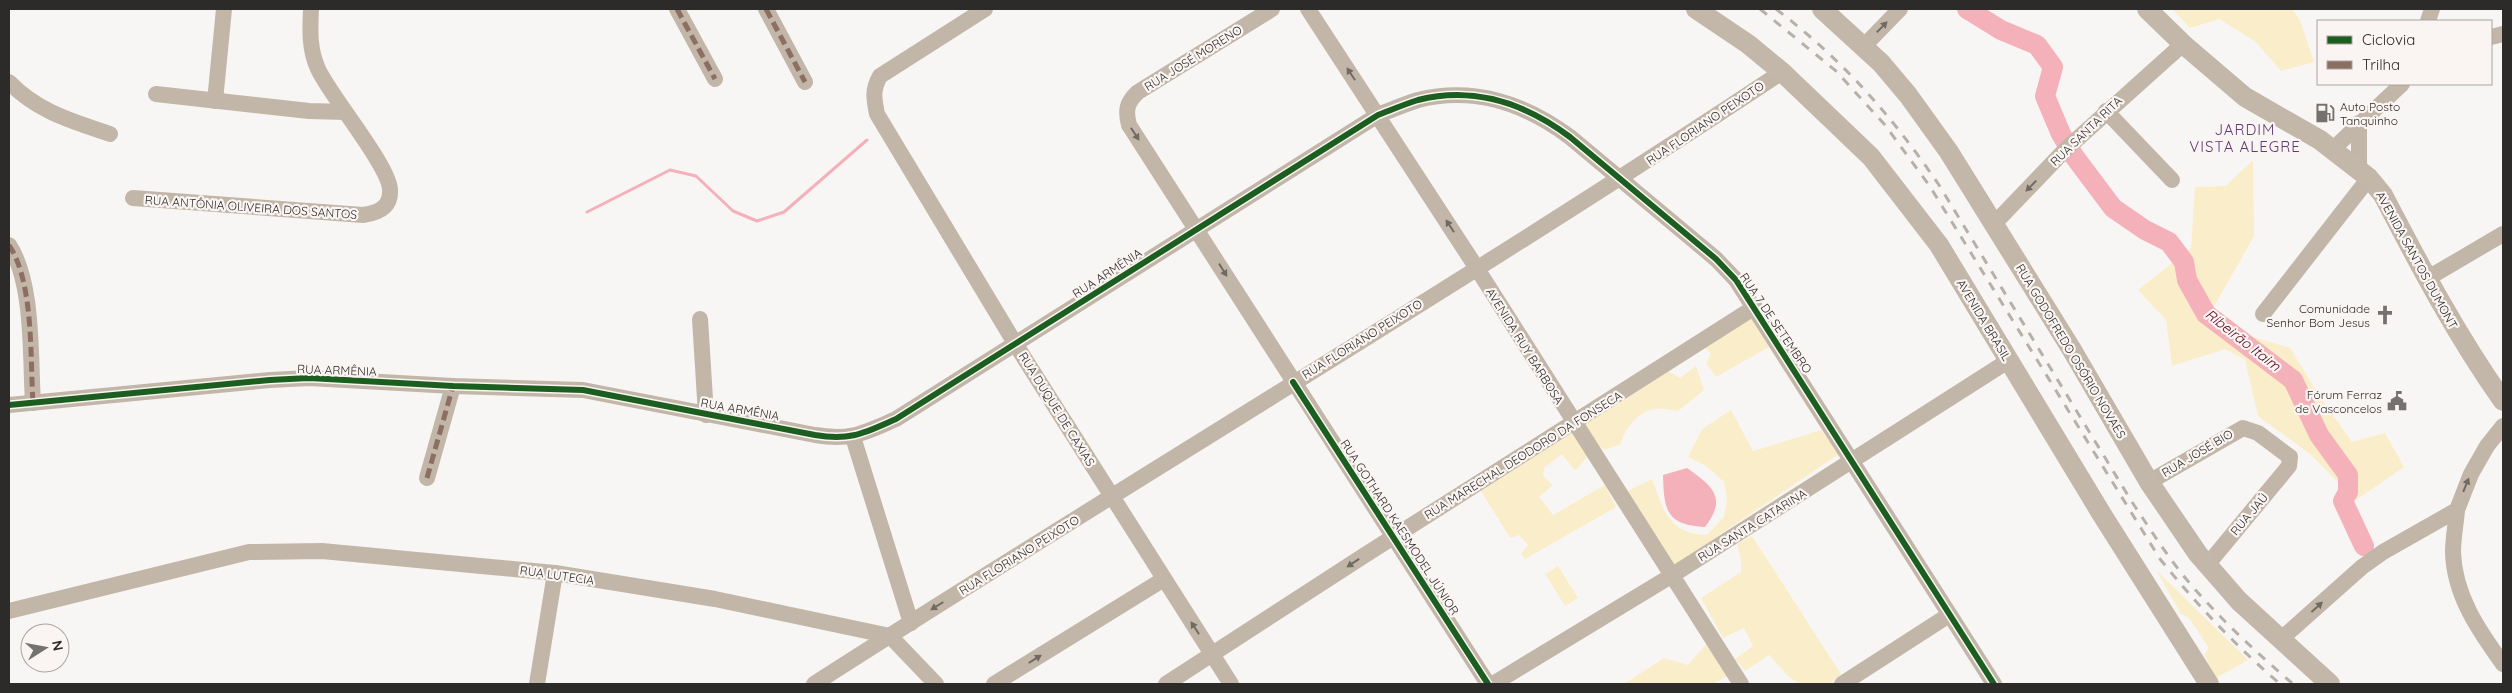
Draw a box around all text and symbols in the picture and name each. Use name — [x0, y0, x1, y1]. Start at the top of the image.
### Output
legend — [2317, 20, 2492, 85]
one-way arrow — [1876, 21, 1888, 33]
street label: RUA JOSÉ MORENO — [1141, 22, 1245, 94]
text: Ciclovia — [2362, 30, 2415, 49]
text: Trilha — [2362, 55, 2400, 74]
one-way arrow — [1346, 67, 1356, 81]
street label: RUA FLORIANO PEIXOTO — [1643, 78, 1767, 168]
street label: RUA SANTA RITA — [2047, 93, 2125, 169]
place label: Auto Posto Tanquinho — [2340, 99, 2400, 128]
fuel station icon: Auto Posto Tanquinho — [2314, 102, 2336, 124]
district label: JARDIM VISTA ALEGRE — [2189, 120, 2301, 156]
one-way arrow — [1130, 127, 1140, 141]
one-way arrow — [2025, 180, 2037, 192]
street label: AVENIDA SANTOS DUMONT — [2373, 189, 2461, 331]
street label: RUA ANTÔNIA OLIVEIRA DOS SANTOS — [144, 192, 358, 222]
one-way arrow — [1445, 220, 1454, 233]
street label: RUA ARMÊNIA — [1070, 245, 1145, 301]
street label: RUA GODOFREDO OSÓRIO NOVAES — [2013, 261, 2129, 441]
one-way arrow — [1218, 264, 1227, 277]
street label: RUA 7 DE SETEMBRO — [1737, 270, 1815, 376]
street label: AVENIDA BRASIL — [1954, 276, 2015, 364]
street label: AVENIDA RUY BARBOSA — [1483, 285, 1567, 407]
street label: RUA FLORIANO PEIXOTO — [1299, 296, 1425, 382]
place label: Comunidade Senhor Bom Jesus — [2267, 301, 2370, 330]
church icon: Comunidade Senhor Bom Jesus — [2374, 304, 2396, 326]
water label: Ribeirão Itaim — [2202, 305, 2284, 375]
street label: RUA DUQUE DE CAXIAS — [1016, 349, 1098, 469]
street label: RUA ARMÊNIA — [297, 361, 377, 379]
place label: Fórum Ferraz de Vasconcelos — [2295, 387, 2382, 416]
street label: RUA MARECHAL DEODORO DA FONSECA — [1421, 388, 1625, 522]
public building icon: Fórum Ferraz de Vasconcelos — [2386, 390, 2408, 412]
street label: RUA ARMÊNIA — [700, 395, 781, 423]
street label: RUA JOSÉ BIO — [2159, 426, 2235, 480]
street label: RUA GOTHARD KAESMODEL JÚNIOR — [1338, 436, 1462, 618]
one-way arrow — [2463, 478, 2471, 493]
street label: RUA SANTA CATARINA — [1695, 485, 1809, 565]
street label: RUA JAÚ — [2227, 490, 2271, 538]
street label: RUA FLORIANO PEIXOTO — [956, 512, 1082, 598]
one-way arrow — [1346, 558, 1360, 568]
street label: RUA LUTECIA — [519, 562, 595, 588]
one-way arrow — [2310, 601, 2322, 613]
one-way arrow — [931, 602, 944, 611]
one-way arrow — [1191, 622, 1200, 635]
north arrow — [20, 623, 70, 673]
text: N — [48, 639, 68, 652]
one-way arrow — [1029, 654, 1042, 663]

